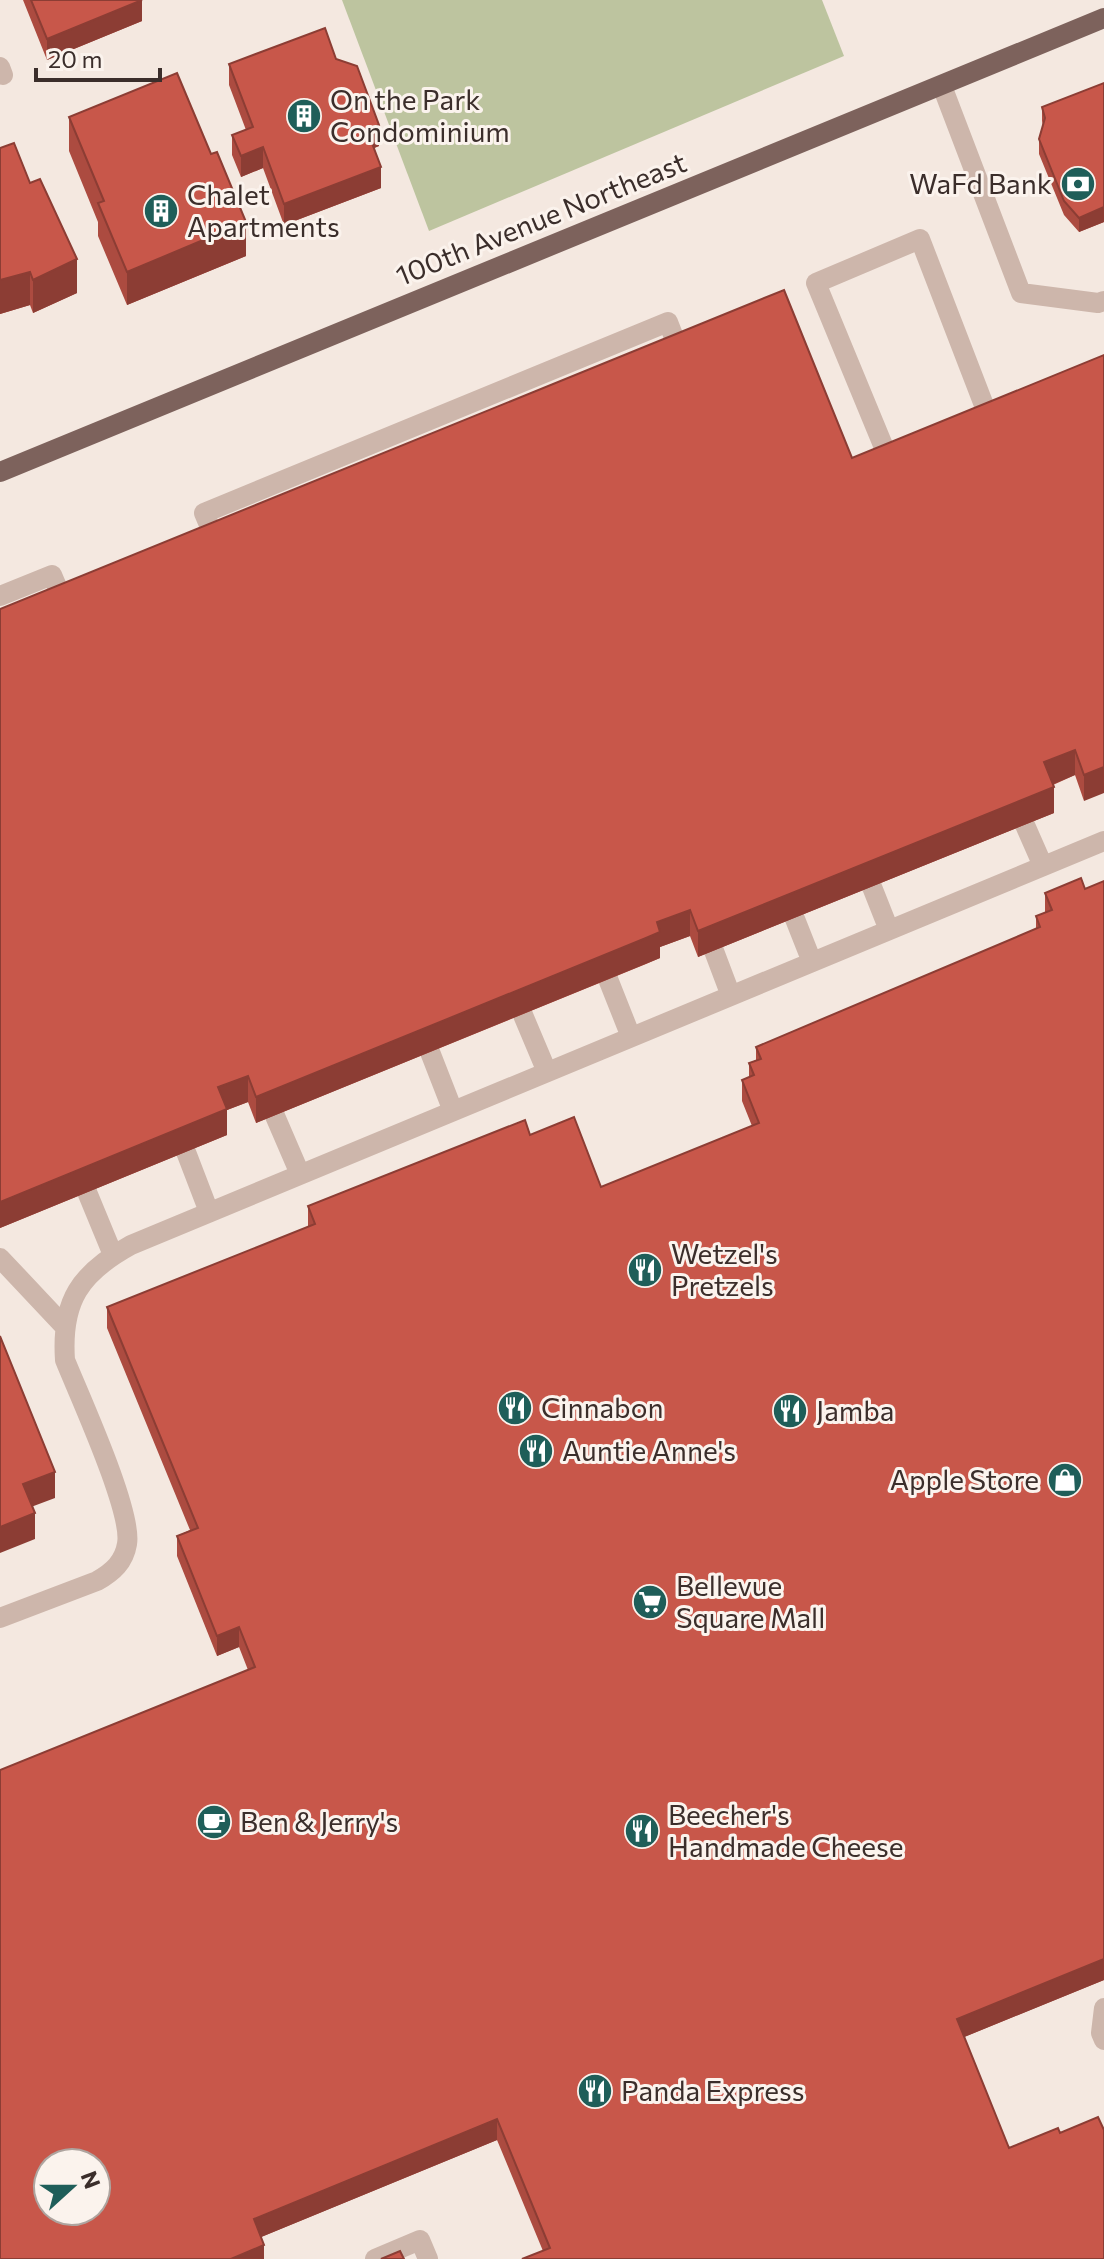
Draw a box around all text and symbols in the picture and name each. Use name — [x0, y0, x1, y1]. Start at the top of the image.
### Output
scale bar — [36, 32, 160, 82]
text: 20 m — [48, 44, 102, 73]
place label: On the Park Condominium — [330, 82, 510, 148]
building icon: On the Park Condominium — [285, 97, 323, 135]
street label: 100th Avenue Northeast — [390, 144, 691, 292]
bank icon: WaFd Bank — [1059, 165, 1097, 203]
place label: WaFd Bank — [909, 166, 1052, 200]
place label: Chalet Apartments — [187, 177, 340, 243]
building icon: Chalet Apartments — [142, 192, 180, 230]
place label: Wetzel's Pretzels — [671, 1236, 778, 1302]
restaurant icon: Wetzel's Pretzels — [626, 1251, 664, 1289]
restaurant icon: Cinnabon — [496, 1389, 534, 1427]
place label: Cinnabon — [541, 1390, 663, 1424]
restaurant icon: Jamba — [771, 1392, 809, 1430]
place label: Jamba — [816, 1393, 894, 1427]
restaurant icon: Auntie Anne's — [517, 1432, 555, 1470]
place label: Auntie Anne's — [562, 1433, 736, 1467]
shop icon: Apple Store — [1046, 1461, 1084, 1499]
place label: Apple Store — [890, 1462, 1039, 1496]
place label: Bellevue Square Mall — [676, 1568, 825, 1634]
supermarket icon: Bellevue Square Mall — [631, 1583, 669, 1621]
place label: Beecher's Handmade Cheese — [668, 1797, 904, 1863]
cafe icon: Ben & Jerry's — [195, 1803, 233, 1841]
place label: Ben & Jerry's — [240, 1804, 398, 1838]
restaurant icon: Beecher's Handmade Cheese — [623, 1812, 661, 1850]
restaurant icon: Panda Express — [576, 2072, 614, 2110]
place label: Panda Express — [621, 2073, 804, 2107]
north arrow — [32, 2147, 112, 2227]
text: N — [76, 2167, 107, 2192]

